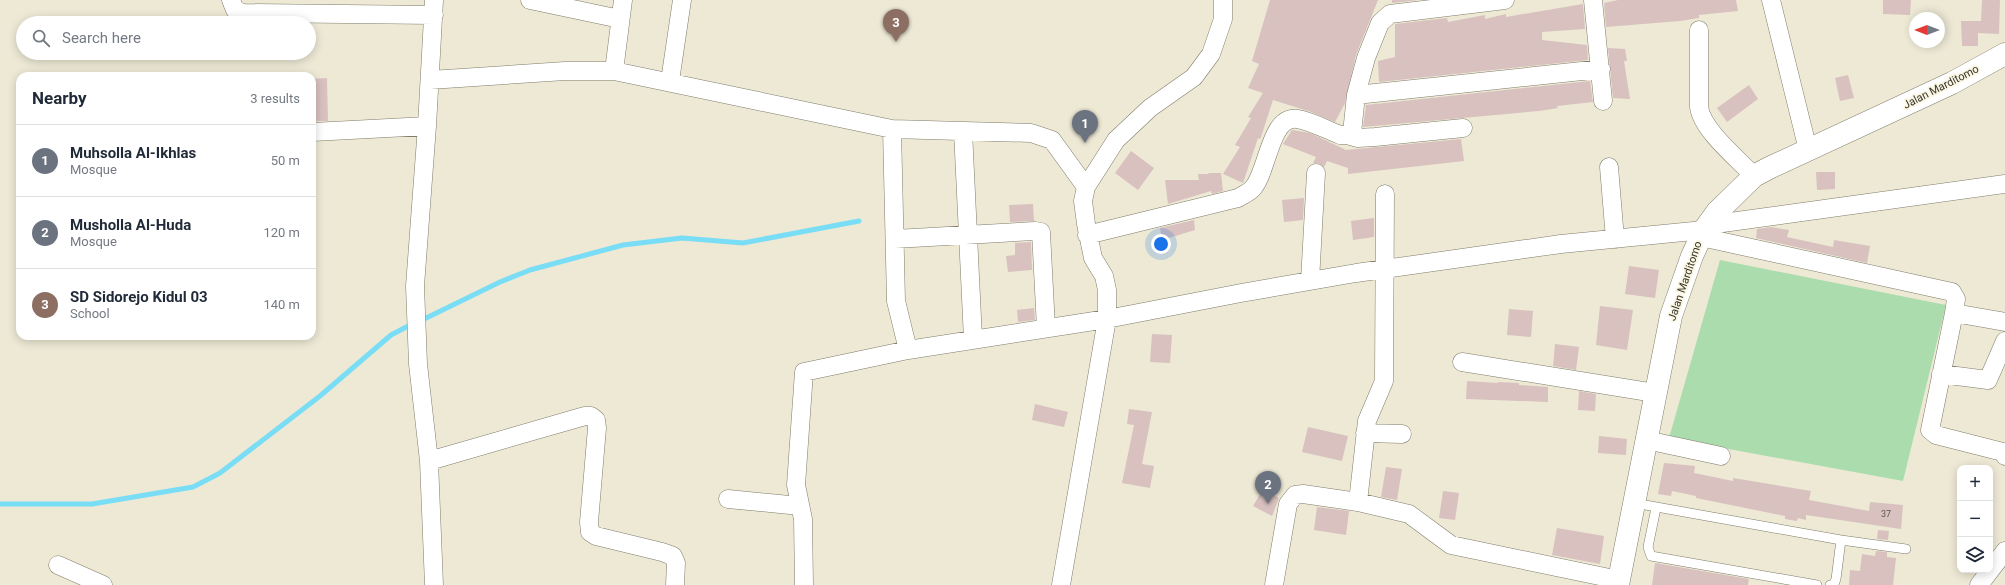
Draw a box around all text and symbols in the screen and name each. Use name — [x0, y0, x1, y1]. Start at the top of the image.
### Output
pin: 3 — [883, 9, 909, 42]
north arrow — [1909, 12, 1945, 48]
search box — [16, 16, 316, 60]
icon: search — [30, 27, 52, 49]
text: Search here — [62, 29, 141, 47]
street label: Jalan Marditomo — [1901, 62, 1981, 112]
text: Nearby — [32, 88, 87, 108]
text: 3 results — [250, 91, 300, 106]
pin: 1 — [1072, 110, 1098, 143]
text: Muhsolla Al-Ikhlas — [70, 144, 196, 162]
text: 1 — [41, 153, 49, 168]
text: 50 m — [271, 153, 300, 168]
text: Mosque — [70, 162, 117, 177]
text: Musholla Al-Huda — [70, 216, 191, 234]
text: 2 — [41, 225, 49, 240]
text: 120 m — [263, 225, 300, 240]
text: Mosque — [70, 234, 117, 249]
your location — [1151, 234, 1171, 254]
street label: Jalan Marditomo — [1665, 240, 1705, 322]
text: SD Sidorejo Kidul 03 — [70, 288, 208, 306]
text: 3 — [41, 297, 49, 312]
text: 140 m — [263, 297, 300, 312]
text: School — [70, 306, 110, 321]
map controls — [1957, 465, 1993, 573]
button: + — [1957, 465, 1993, 501]
pin: 2 — [1255, 471, 1281, 504]
button: − — [1957, 501, 1993, 537]
house number: 37 — [1881, 509, 1891, 519]
button: layers — [1957, 537, 1993, 573]

